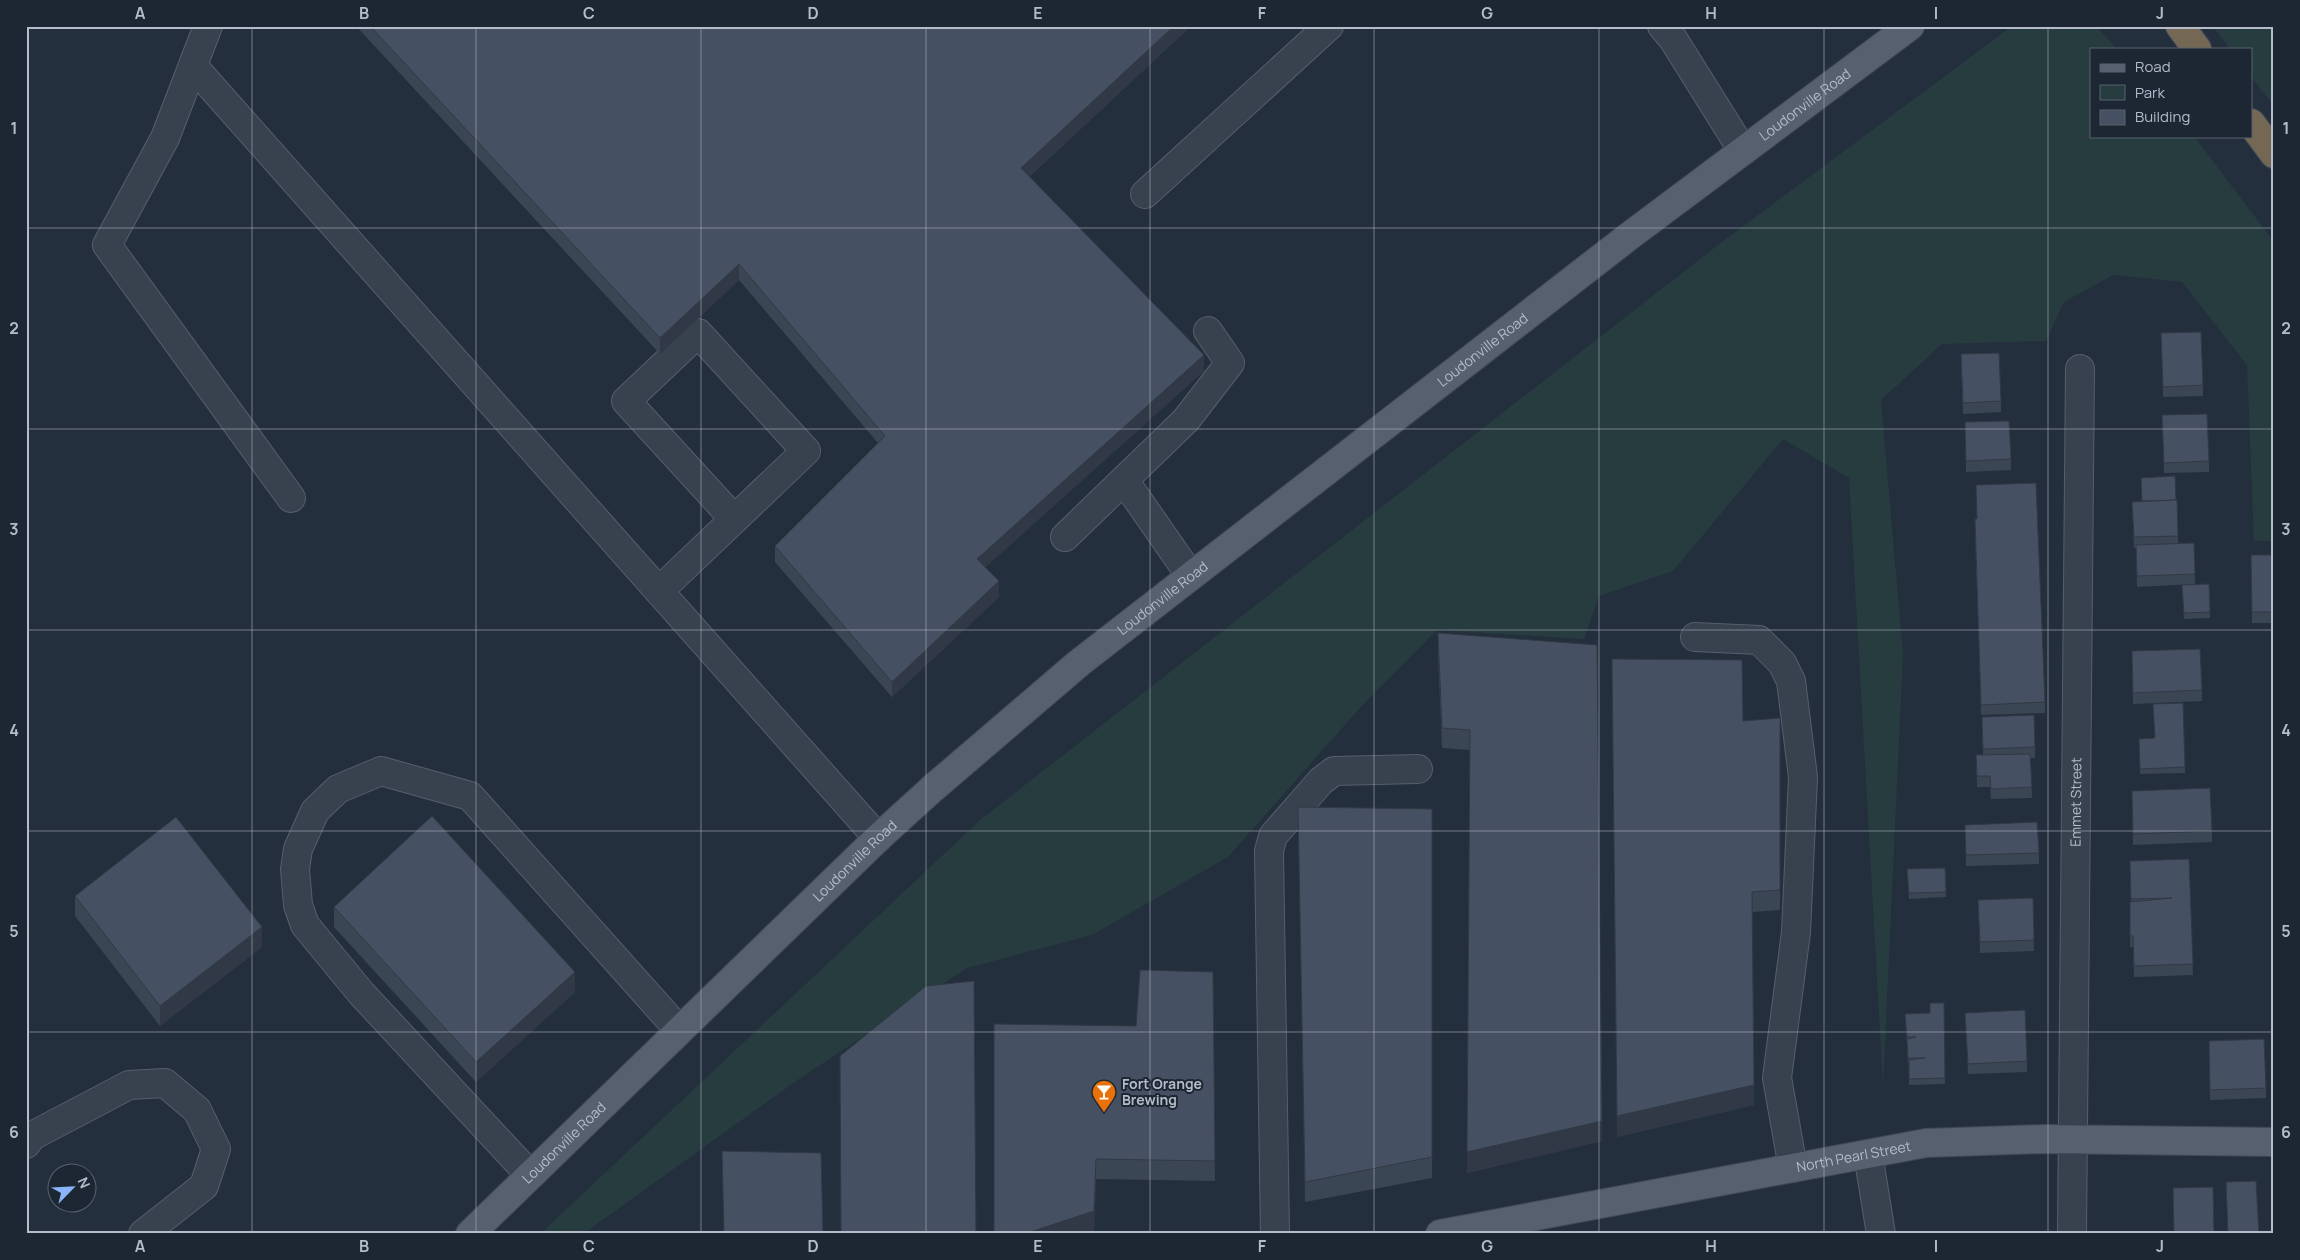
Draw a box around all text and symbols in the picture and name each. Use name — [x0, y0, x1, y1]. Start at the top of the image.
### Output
text: A — [135, 2, 146, 24]
text: B — [359, 2, 369, 24]
text: C — [583, 2, 595, 24]
text: D — [807, 2, 819, 24]
text: E — [1033, 2, 1043, 24]
text: F — [1258, 2, 1267, 24]
text: G — [1481, 2, 1493, 24]
text: H — [1705, 2, 1717, 24]
text: I — [1934, 2, 1938, 24]
text: J — [2156, 2, 2164, 24]
legend — [2090, 48, 2252, 138]
text: Road — [2135, 56, 2171, 77]
street label: Loudonville Road — [1755, 64, 1854, 145]
text: Park — [2135, 82, 2165, 103]
text: Building — [2135, 106, 2190, 127]
text: 1 — [10, 117, 18, 139]
text: 1 — [2282, 117, 2290, 139]
street label: Loudonville Road — [1433, 308, 1532, 391]
text: 2 — [9, 317, 19, 339]
text: 2 — [2281, 317, 2291, 339]
text: 3 — [9, 518, 19, 540]
text: 3 — [2281, 518, 2291, 540]
street label: Loudonville Road — [1113, 557, 1212, 639]
text: 4 — [9, 719, 19, 741]
text: 4 — [2281, 719, 2291, 741]
street label: Emmet Street — [2066, 757, 2085, 847]
street label: Loudonville Road — [808, 816, 901, 905]
text: 5 — [9, 920, 19, 942]
text: 5 — [2281, 920, 2291, 942]
place label: Fort Orange Brewing — [1122, 1074, 1202, 1109]
bar icon: Fort Orange Brewing — [1091, 1079, 1117, 1113]
street label: Loudonville Road — [518, 1097, 610, 1187]
text: 6 — [9, 1121, 19, 1143]
text: 6 — [2281, 1121, 2291, 1143]
street label: North Pearl Street — [1795, 1136, 1913, 1176]
north arrow — [48, 1162, 98, 1212]
text: N — [74, 1174, 95, 1191]
text: A — [135, 1235, 146, 1257]
text: B — [359, 1235, 369, 1257]
text: C — [583, 1235, 595, 1257]
text: D — [807, 1235, 819, 1257]
text: E — [1033, 1235, 1043, 1257]
text: F — [1258, 1235, 1267, 1257]
text: G — [1481, 1235, 1493, 1257]
text: H — [1705, 1235, 1717, 1257]
text: I — [1934, 1235, 1938, 1257]
text: J — [2156, 1235, 2164, 1257]

